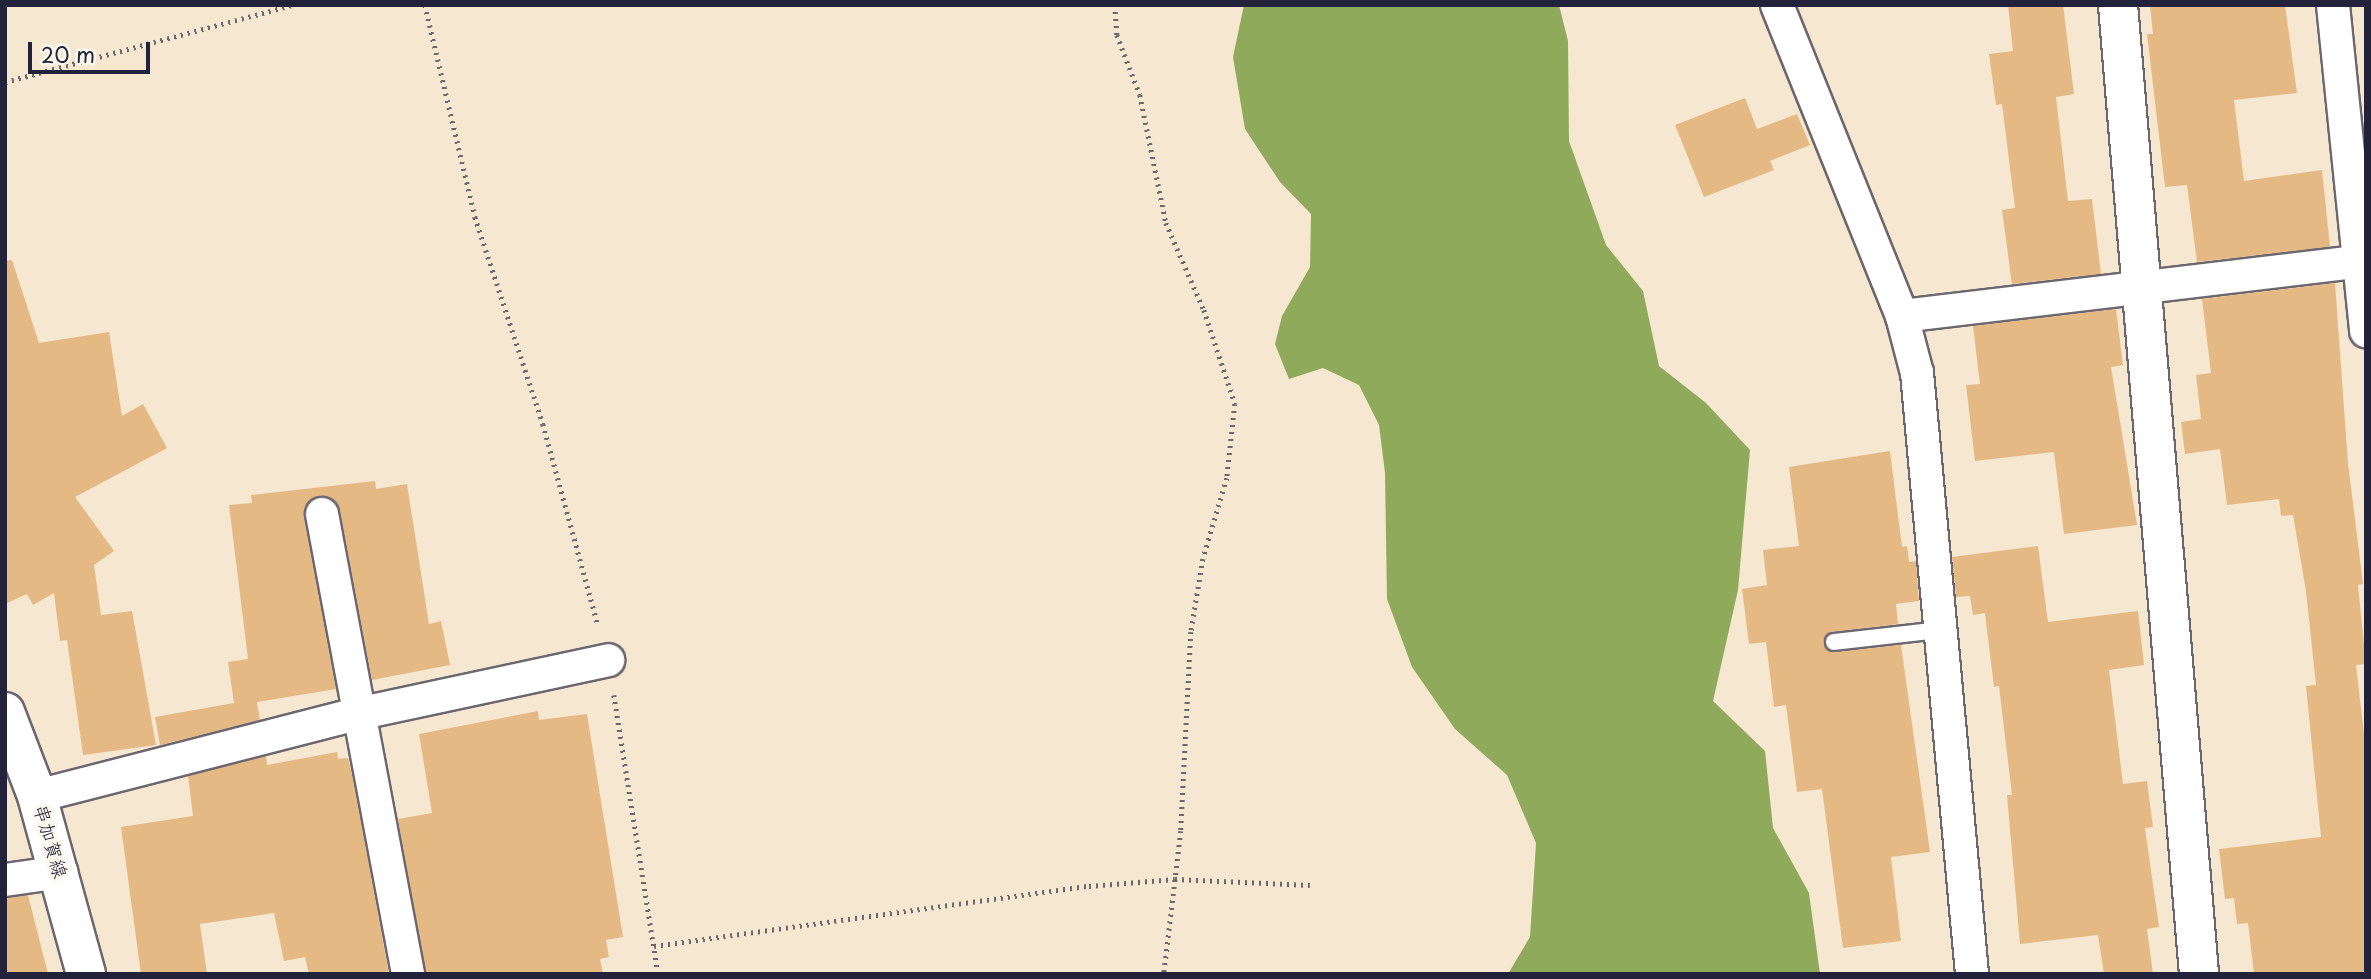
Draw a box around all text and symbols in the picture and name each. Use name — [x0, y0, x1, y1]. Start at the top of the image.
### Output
scale bar — [32, 28, 154, 72]
text: 20 m — [41, 38, 95, 70]
street label: 串加賀線 — [30, 801, 72, 881]

